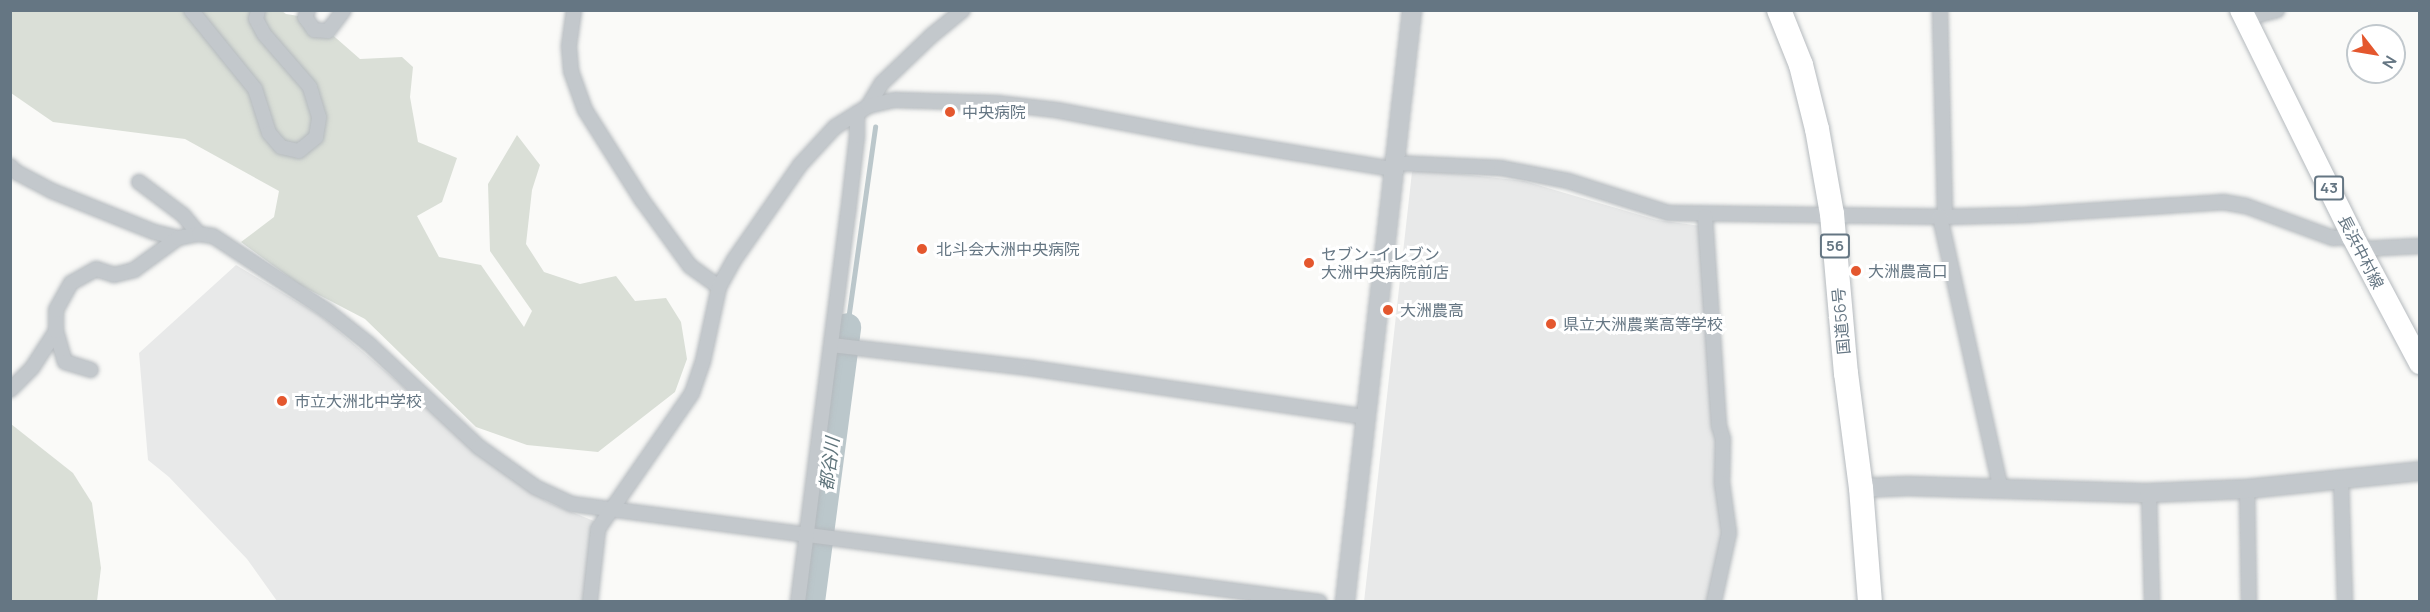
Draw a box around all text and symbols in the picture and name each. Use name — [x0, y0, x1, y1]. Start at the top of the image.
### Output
north arrow — [2346, 24, 2406, 84]
text: N — [2377, 52, 2402, 73]
place label: 中央病院 — [962, 102, 1026, 122]
marker: 中央病院 — [943, 105, 957, 119]
road number: 43 — [2314, 176, 2344, 200]
street label: 長浜中村線 — [2334, 212, 2388, 292]
road number: 56 — [1818, 234, 1852, 258]
place label: 北斗会大洲中央病院 — [936, 239, 1080, 259]
marker: 北斗会大洲中央病院 — [913, 240, 931, 258]
place label: セブン-イレブン 大洲中央病院前店 — [1321, 244, 1449, 282]
marker: セブン-イレブン 大洲中央病院前店 — [1302, 256, 1316, 270]
place label: 大洲農高口 — [1868, 261, 1948, 281]
marker: 大洲農高口 — [1849, 264, 1863, 278]
street label: 国道56号 — [1829, 287, 1853, 355]
place label: 大洲農高 — [1400, 300, 1464, 320]
marker: 大洲農高 — [1381, 303, 1395, 317]
place label: 県立大洲農業高等学校 — [1563, 314, 1723, 334]
marker: 県立大洲農業高等学校 — [1544, 317, 1558, 331]
place label: 市立大洲北中学校 — [294, 391, 422, 411]
marker: 市立大洲北中学校 — [275, 394, 289, 408]
water label: 都谷川 — [815, 436, 843, 492]

